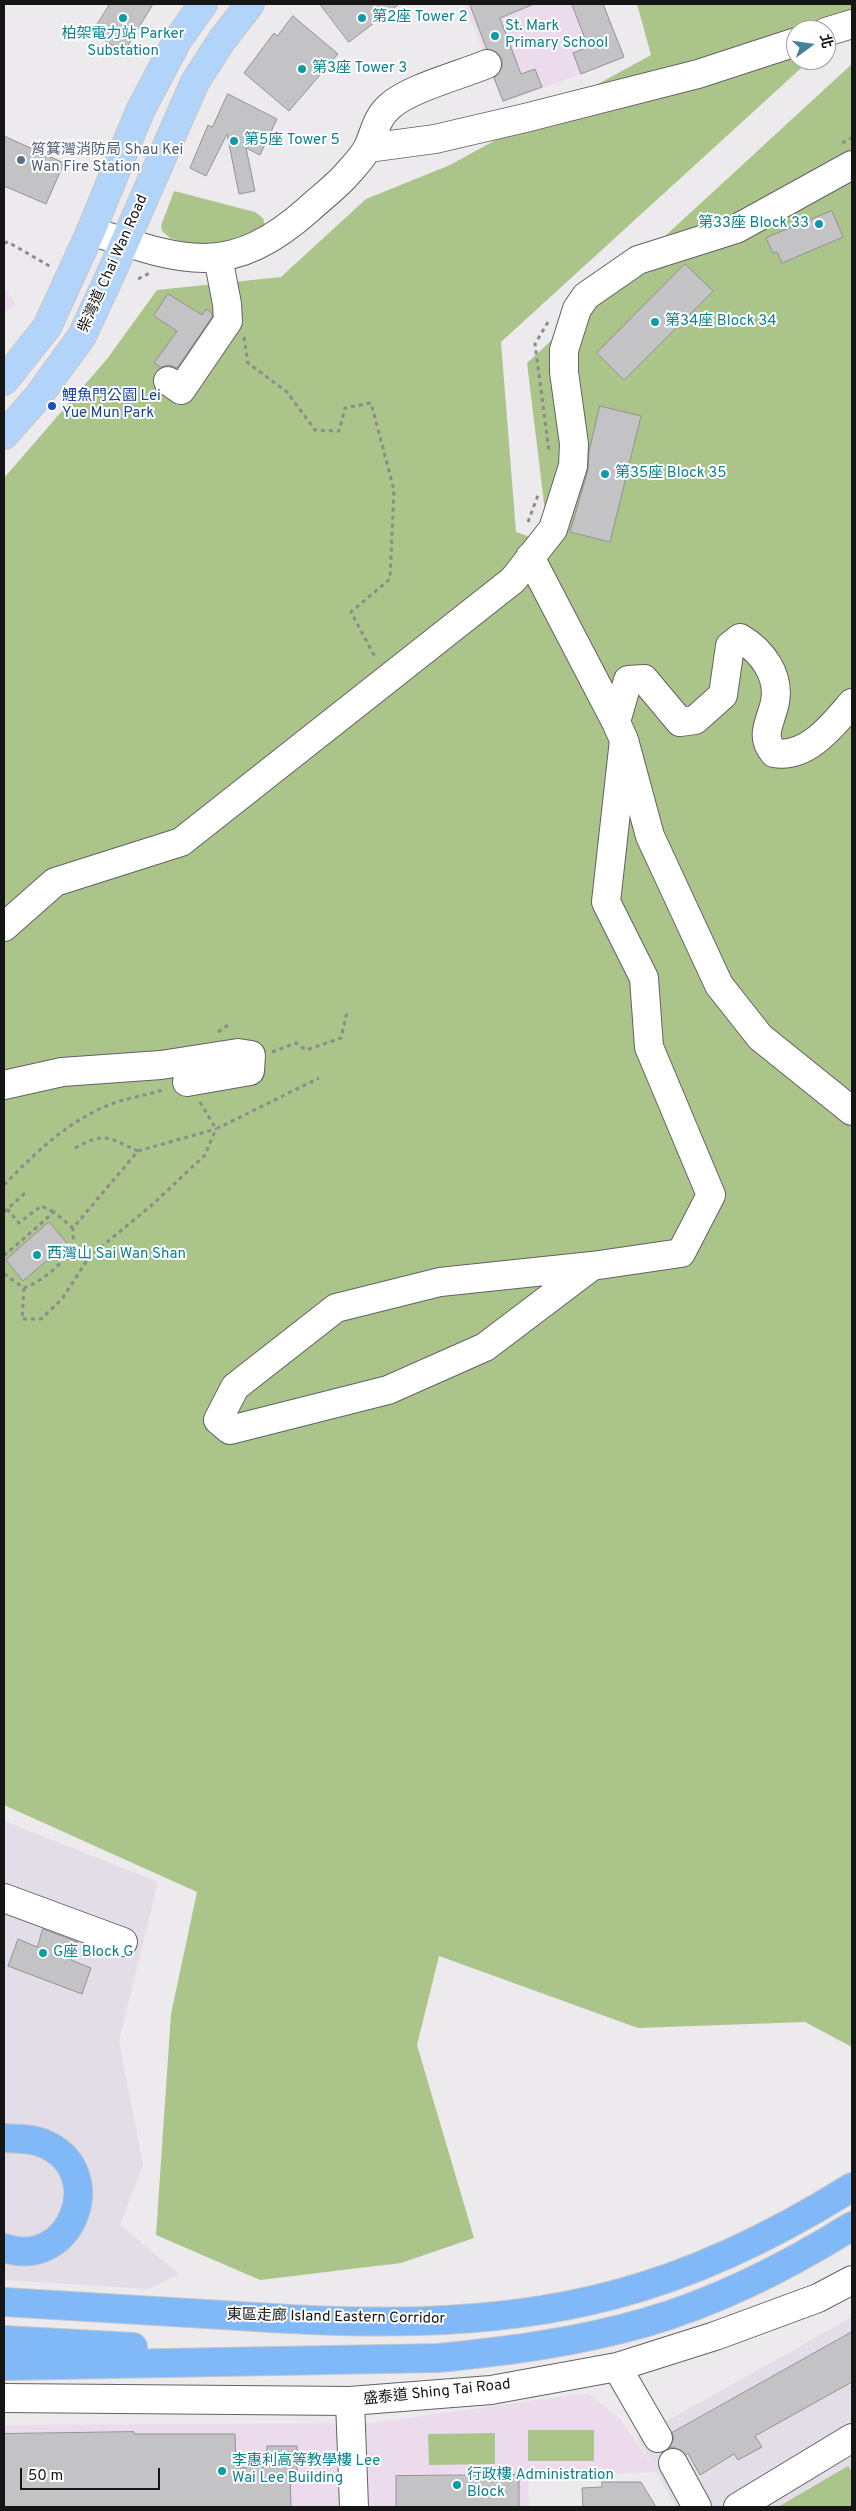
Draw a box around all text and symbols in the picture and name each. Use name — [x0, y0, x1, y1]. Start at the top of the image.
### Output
place label: 第2座 Tower 2 — [372, 9, 468, 27]
marker: 柏架電力站 Parker Substation — [117, 12, 129, 24]
marker: 第2座 Tower 2 — [356, 12, 368, 24]
place label: St. Mark Primary School — [505, 18, 608, 53]
north arrow — [786, 20, 836, 70]
place label: 柏架電力站 Parker Substation — [61, 26, 185, 61]
marker: St. Mark Primary School — [489, 30, 501, 42]
text: 北 — [815, 33, 835, 50]
place label: 第3座 Tower 3 — [312, 60, 407, 78]
marker: 第3座 Tower 3 — [296, 63, 308, 75]
place label: 第5座 Tower 5 — [244, 132, 340, 150]
marker: 第5座 Tower 5 — [228, 135, 240, 147]
place label: 筲箕灣消防局 Shau Kei Wan Fire Station — [31, 142, 183, 177]
marker: 筲箕灣消防局 Shau Kei Wan Fire Station — [15, 154, 27, 166]
street label: 柴灣道 Chai Wan Road — [75, 192, 153, 336]
place label: 第33座 Block 33 — [698, 215, 809, 233]
marker: 第33座 Block 33 — [813, 218, 825, 230]
place label: 第34座 Block 34 — [665, 313, 777, 331]
marker: 第34座 Block 34 — [649, 316, 661, 328]
place label: 鯉魚門公園 Lei Yue Mun Park — [62, 388, 161, 423]
marker: 鯉魚門公園 Lei Yue Mun Park — [46, 400, 58, 412]
place label: 第35座 Block 35 — [615, 465, 727, 483]
marker: 第35座 Block 35 — [599, 468, 611, 480]
place label: 西灣山 Sai Wan Shan — [47, 1246, 186, 1264]
marker: 西灣山 Sai Wan Shan — [31, 1249, 43, 1261]
place label: G座 Block G — [53, 1944, 134, 1962]
marker: G座 Block G — [37, 1947, 49, 1959]
street label: 東區走廊 Island Eastern Corridor — [227, 2307, 445, 2329]
street label: 盛泰道 Shing Tai Road — [362, 2376, 512, 2410]
place label: 李惠利高等教學樓 Lee Wai Lee Building — [232, 2453, 380, 2488]
scale bar — [22, 2458, 162, 2490]
marker: 李惠利高等教學樓 Lee Wai Lee Building — [216, 2465, 228, 2477]
text: 50 m — [28, 2467, 63, 2486]
place label: 行政樓 Administration Block — [467, 2467, 614, 2502]
marker: 行政樓 Administration Block — [451, 2479, 463, 2491]

